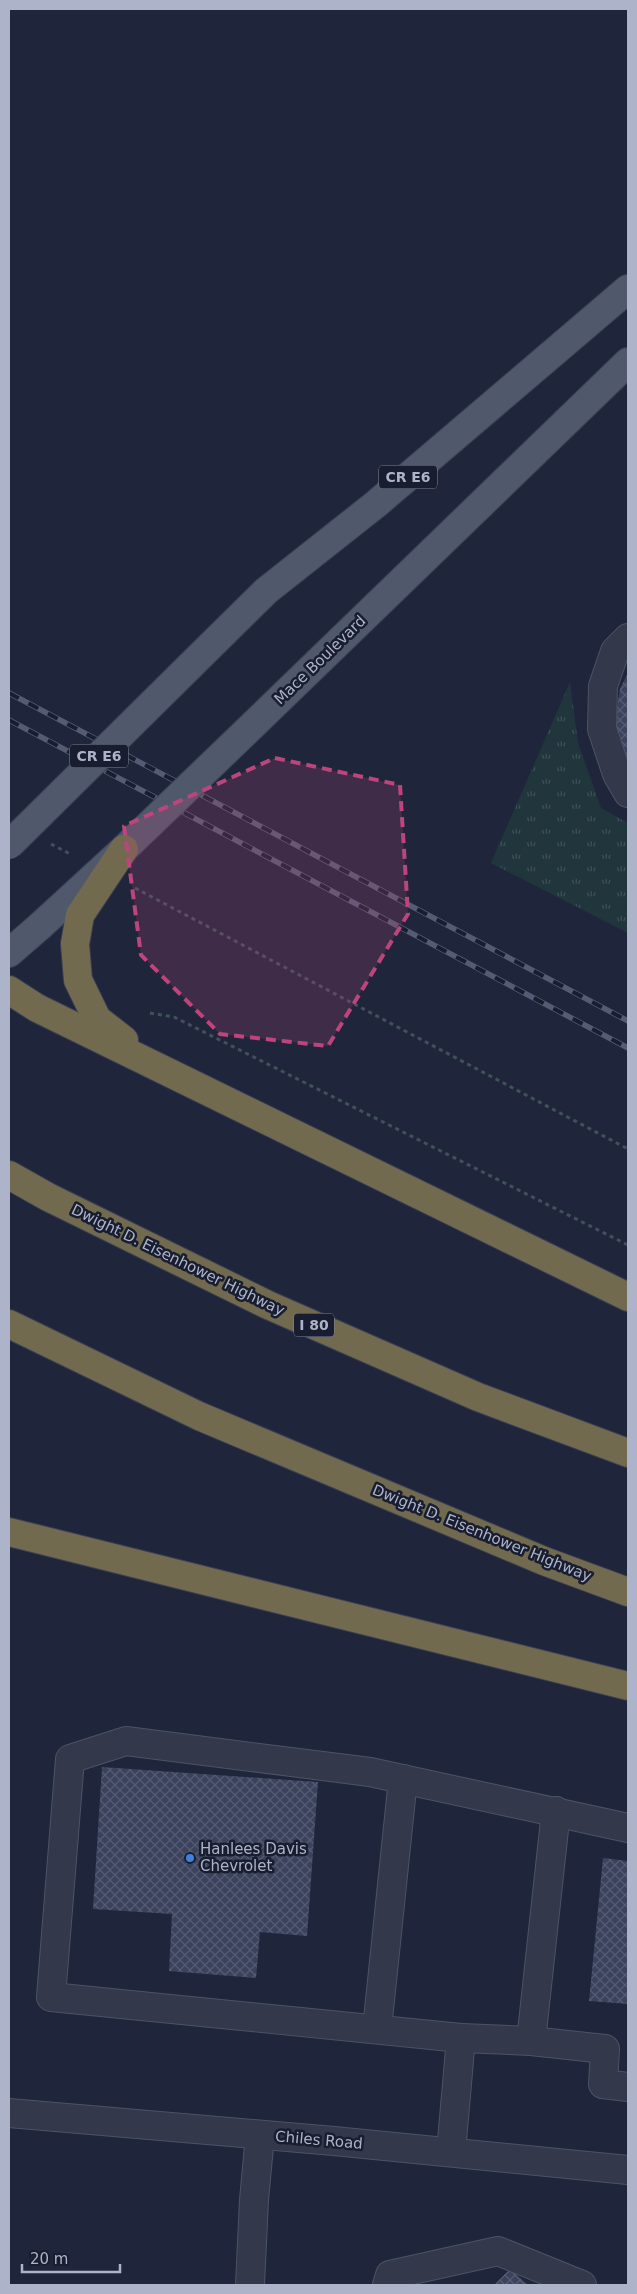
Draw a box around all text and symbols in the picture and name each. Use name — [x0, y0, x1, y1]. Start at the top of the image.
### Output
road number: CR E6 — [379, 466, 437, 488]
street label: Mace Boulevard — [270, 612, 370, 708]
road number: CR E6 — [70, 744, 128, 768]
street label: Dwight D. Eisenhower Highway — [69, 1200, 288, 1320]
road number: I 80 — [294, 1314, 334, 1336]
street label: Dwight D. Eisenhower Highway — [370, 1481, 594, 1585]
place label: Hanlees Davis Chevrolet — [200, 1840, 307, 1875]
marker: Hanlees Davis Chevrolet — [184, 1852, 196, 1864]
street label: Chiles Road — [274, 2127, 364, 2153]
scale bar — [22, 2242, 120, 2274]
text: 20 m — [30, 2250, 68, 2268]

